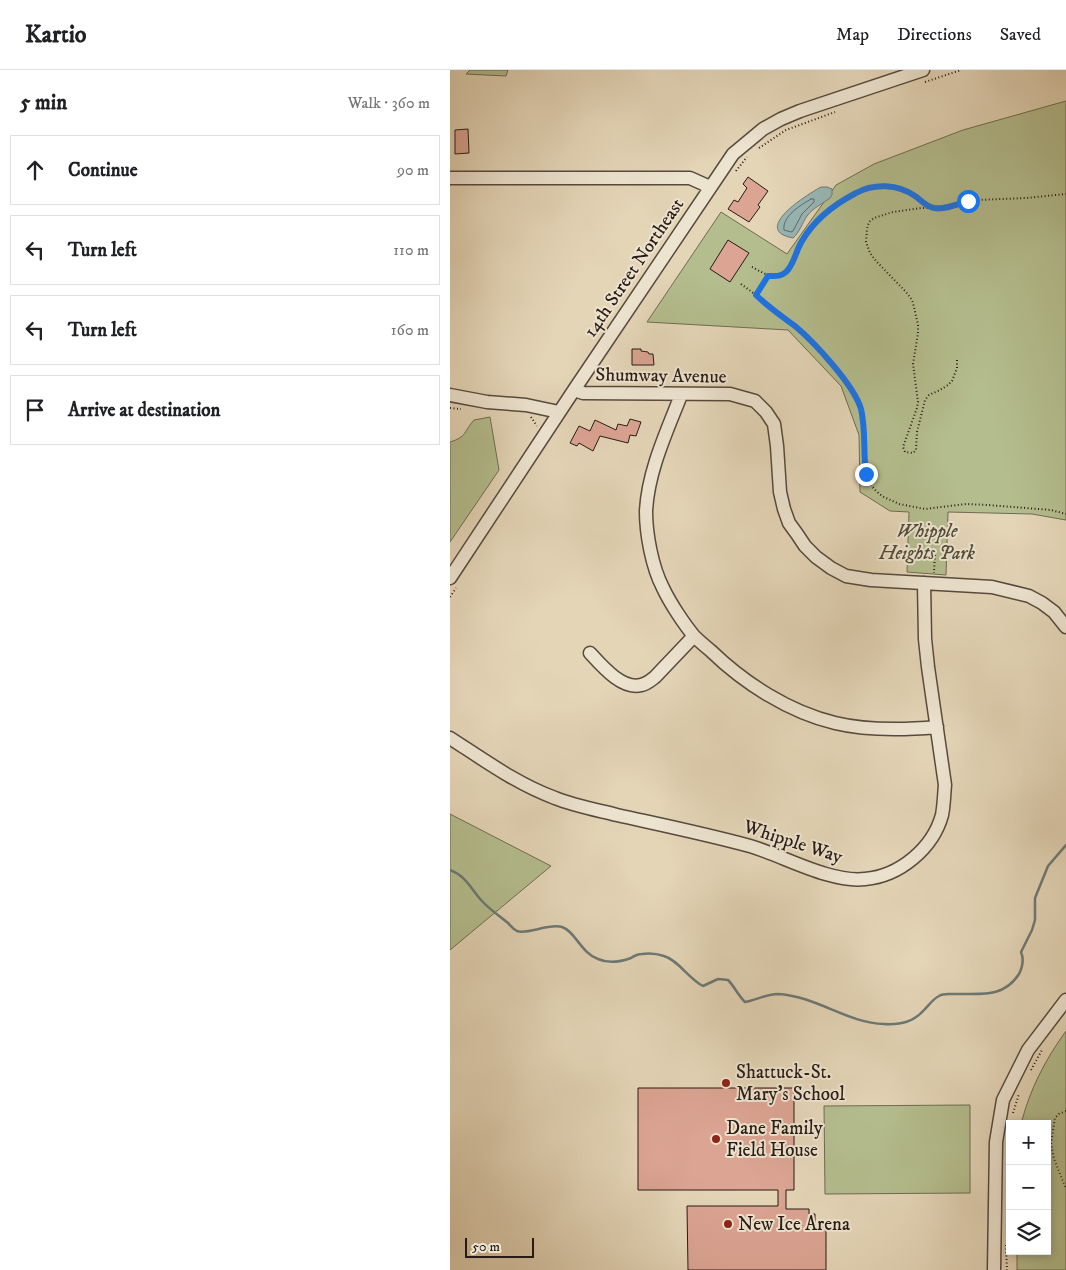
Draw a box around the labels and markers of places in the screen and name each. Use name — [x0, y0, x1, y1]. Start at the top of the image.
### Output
place label: Shattuck-St. Mary’s School — [736, 1061, 845, 1106]
marker: Shattuck-St. Mary’s School — [720, 1077, 732, 1089]
place label: Dane Family Field House — [726, 1117, 824, 1162]
marker: Dane Family Field House — [710, 1133, 722, 1145]
place label: New Ice Arena — [738, 1213, 850, 1236]
marker: New Ice Arena — [722, 1218, 734, 1230]

